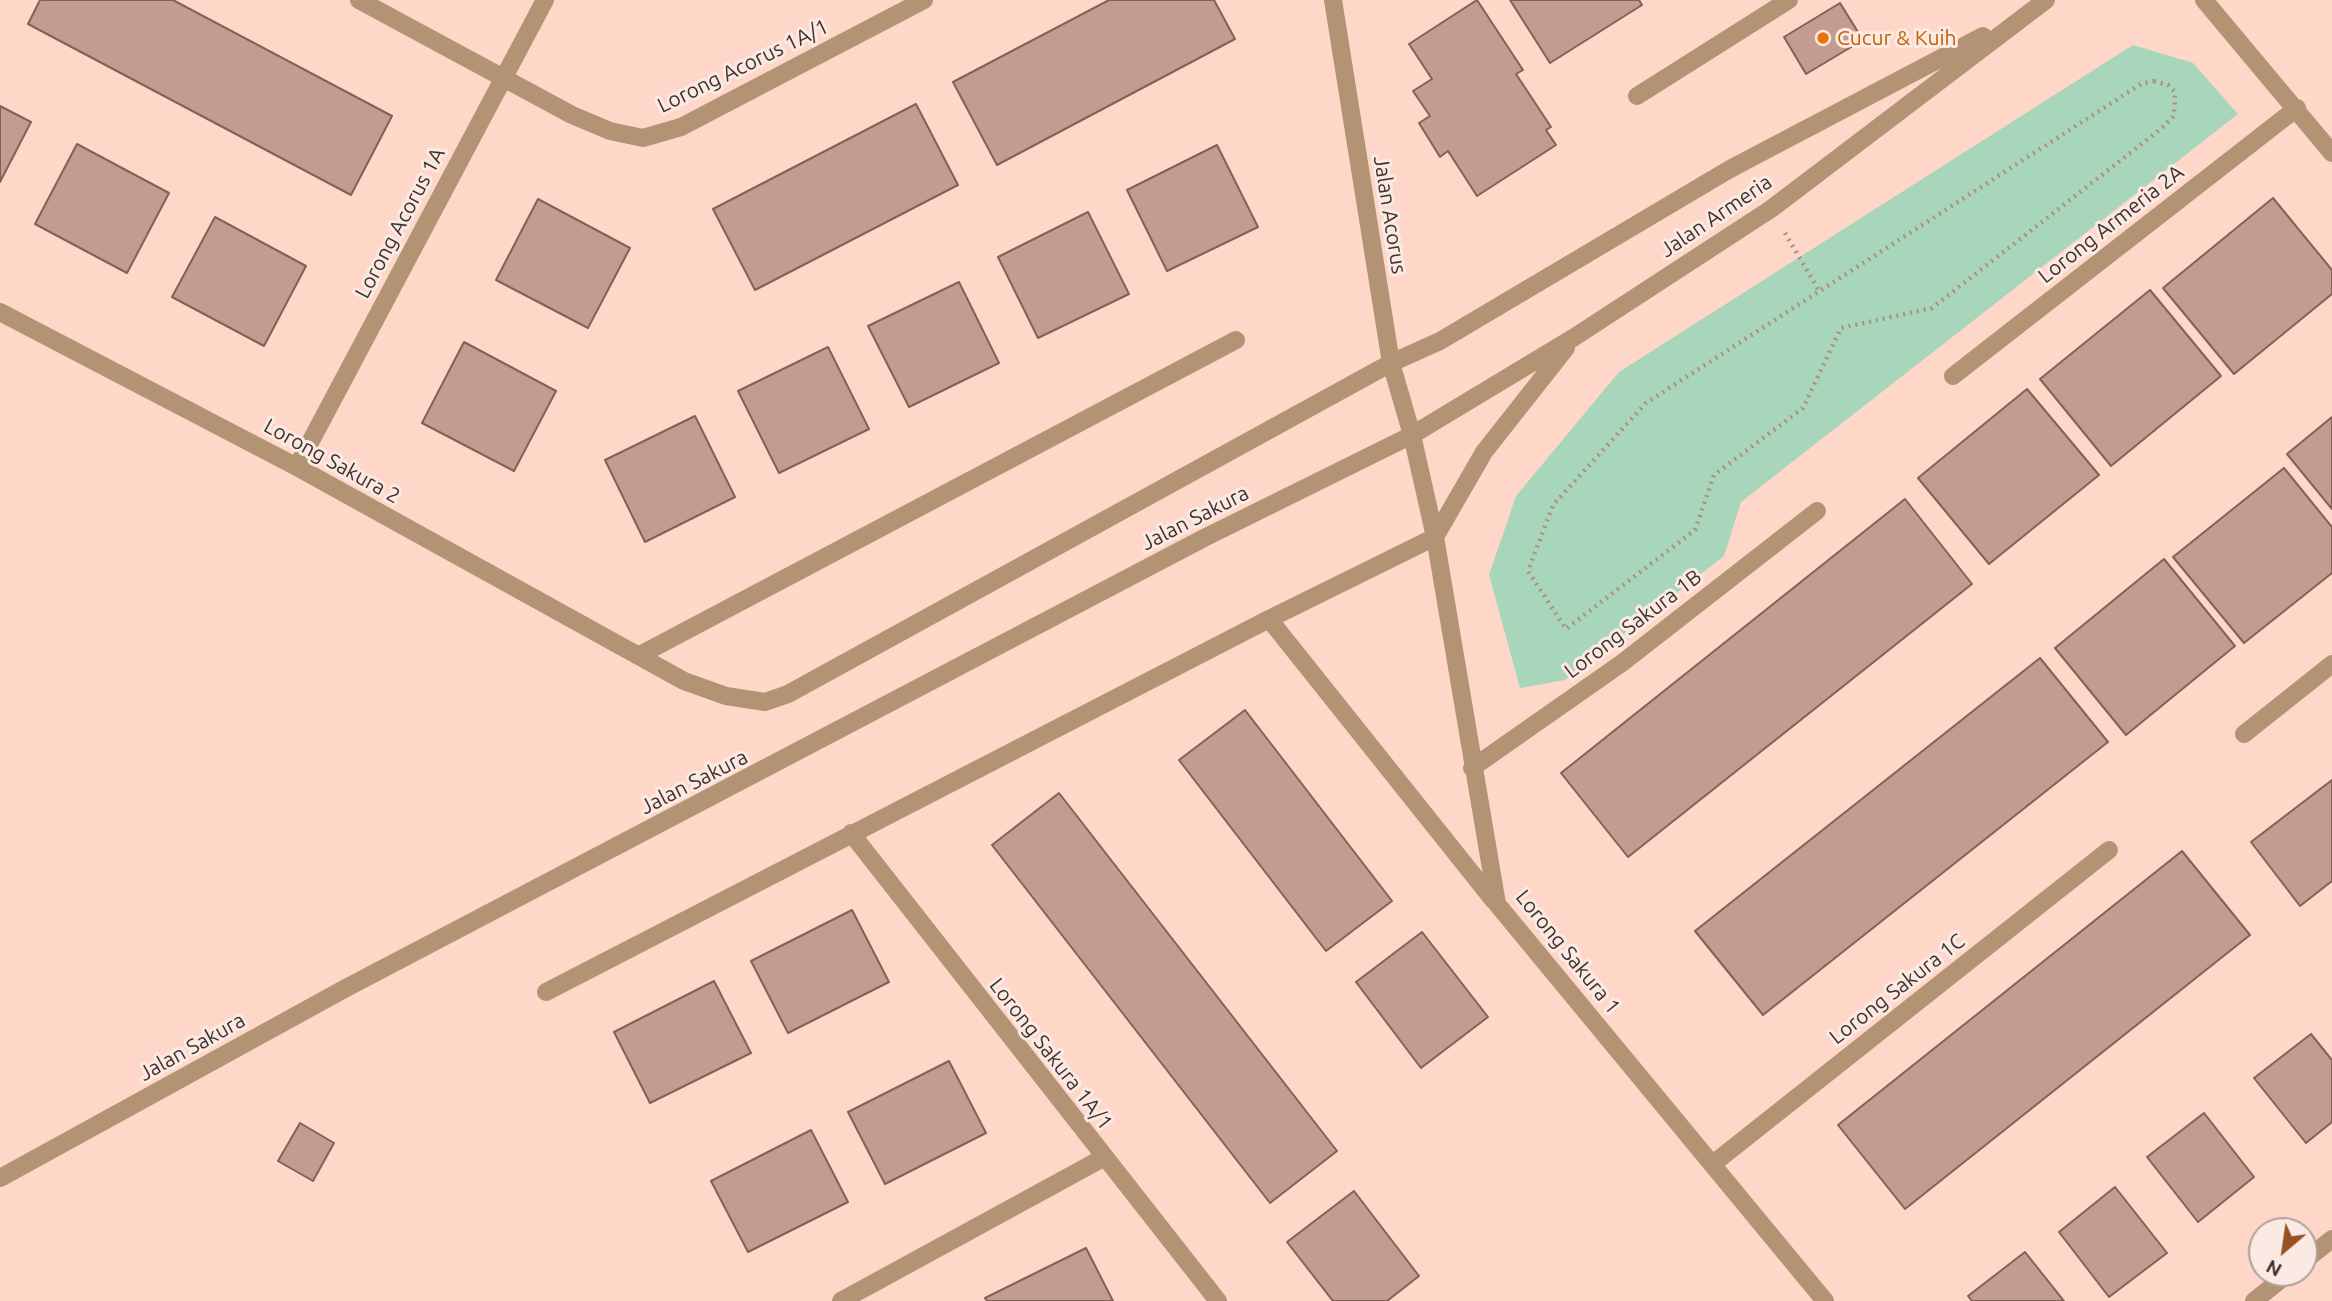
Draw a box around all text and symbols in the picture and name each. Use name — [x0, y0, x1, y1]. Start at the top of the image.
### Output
street label: Lorong Acorus 1A/1 — [653, 14, 833, 118]
place label: Cucur & Kuih — [1837, 25, 1957, 51]
marker: Cucur & Kuih — [1815, 30, 1831, 46]
street label: Lorong Acorus 1A — [350, 143, 450, 303]
street label: Jalan Acorus — [1368, 154, 1412, 276]
street label: Lorong Armeria 2A — [2033, 159, 2189, 289]
street label: Jalan Armeria — [1655, 169, 1777, 263]
street label: Lorong Sakura 2 — [259, 413, 405, 509]
street label: Jalan Sakura — [1137, 480, 1253, 556]
street label: Lorong Sakura 1B — [1559, 564, 1707, 684]
street label: Jalan Sakura — [636, 744, 752, 820]
street label: Lorong Sakura 1 — [1510, 885, 1626, 1019]
street label: Lorong Sakura 1C — [1824, 928, 1970, 1050]
street label: Lorong Sakura 1A/1 — [984, 973, 1118, 1135]
street label: Jalan Sakura — [135, 1008, 249, 1086]
north arrow — [2248, 1217, 2318, 1287]
text: N — [2262, 1256, 2285, 1282]

